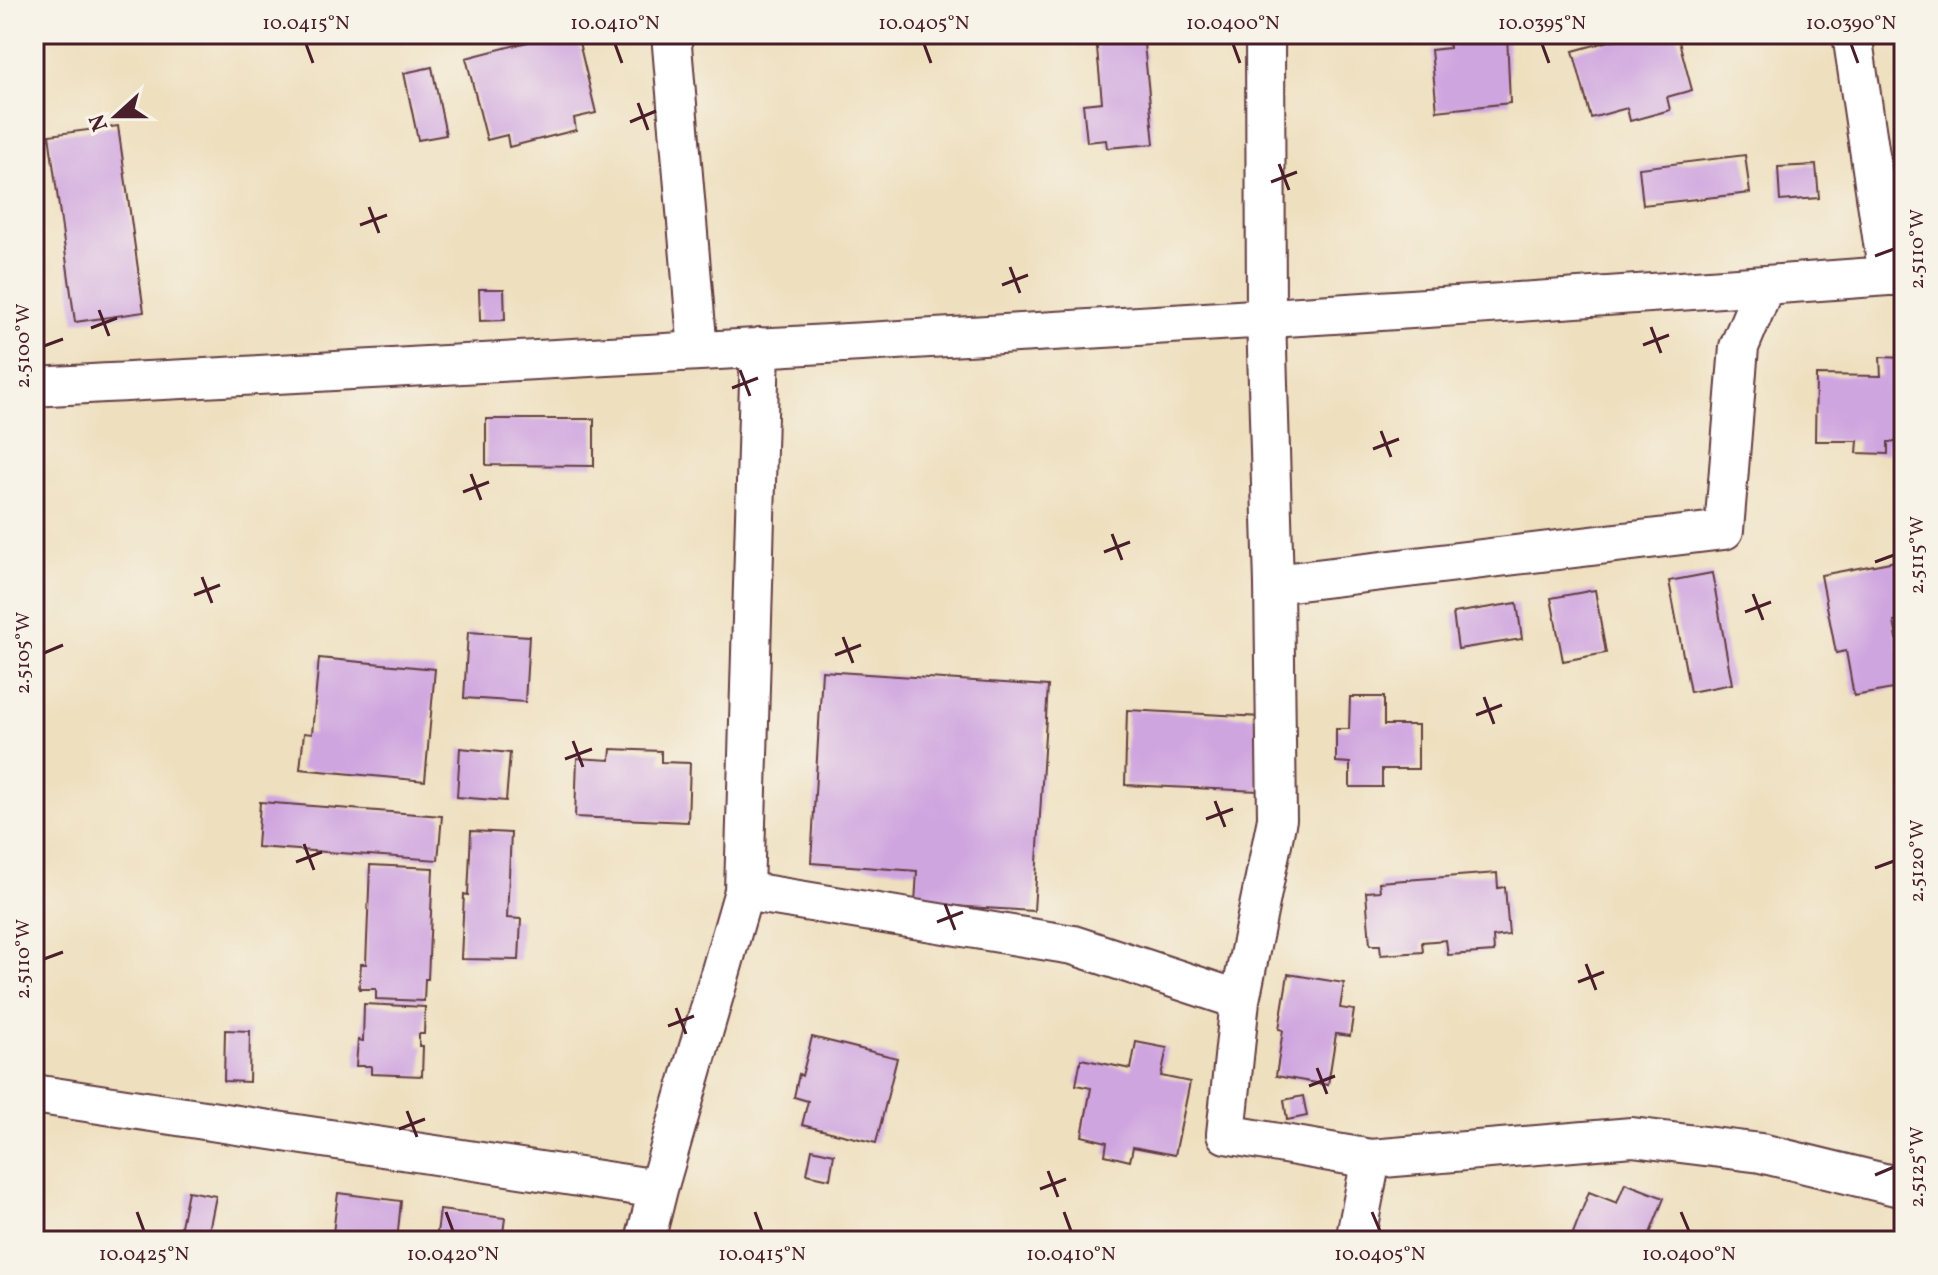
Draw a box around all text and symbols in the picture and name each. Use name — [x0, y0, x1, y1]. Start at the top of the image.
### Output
text: 10.0415°N — [262, 10, 350, 38]
text: 10.0410°N — [570, 10, 660, 38]
text: 10.0405°N — [878, 10, 970, 38]
text: 10.0400°N — [1186, 10, 1280, 38]
text: 10.0395°N — [1498, 10, 1586, 38]
text: 10.0390°N — [1806, 10, 1896, 38]
north arrow — [76, 76, 156, 156]
text: N — [82, 109, 117, 135]
text: 2.5110°W — [1904, 209, 1932, 289]
text: 2.5100°W — [10, 303, 38, 389]
text: 2.5115°W — [1904, 516, 1932, 594]
text: 2.5105°W — [10, 612, 38, 694]
text: 2.5120°W — [1904, 819, 1932, 903]
text: 2.5110°W — [10, 919, 38, 999]
text: 2.5125°W — [1904, 1126, 1932, 1208]
text: 10.0425°N — [99, 1241, 189, 1269]
text: 10.0420°N — [407, 1241, 499, 1269]
text: 10.0415°N — [718, 1241, 806, 1269]
text: 10.0410°N — [1026, 1241, 1116, 1269]
text: 10.0405°N — [1334, 1241, 1426, 1269]
text: 10.0400°N — [1642, 1241, 1736, 1269]

